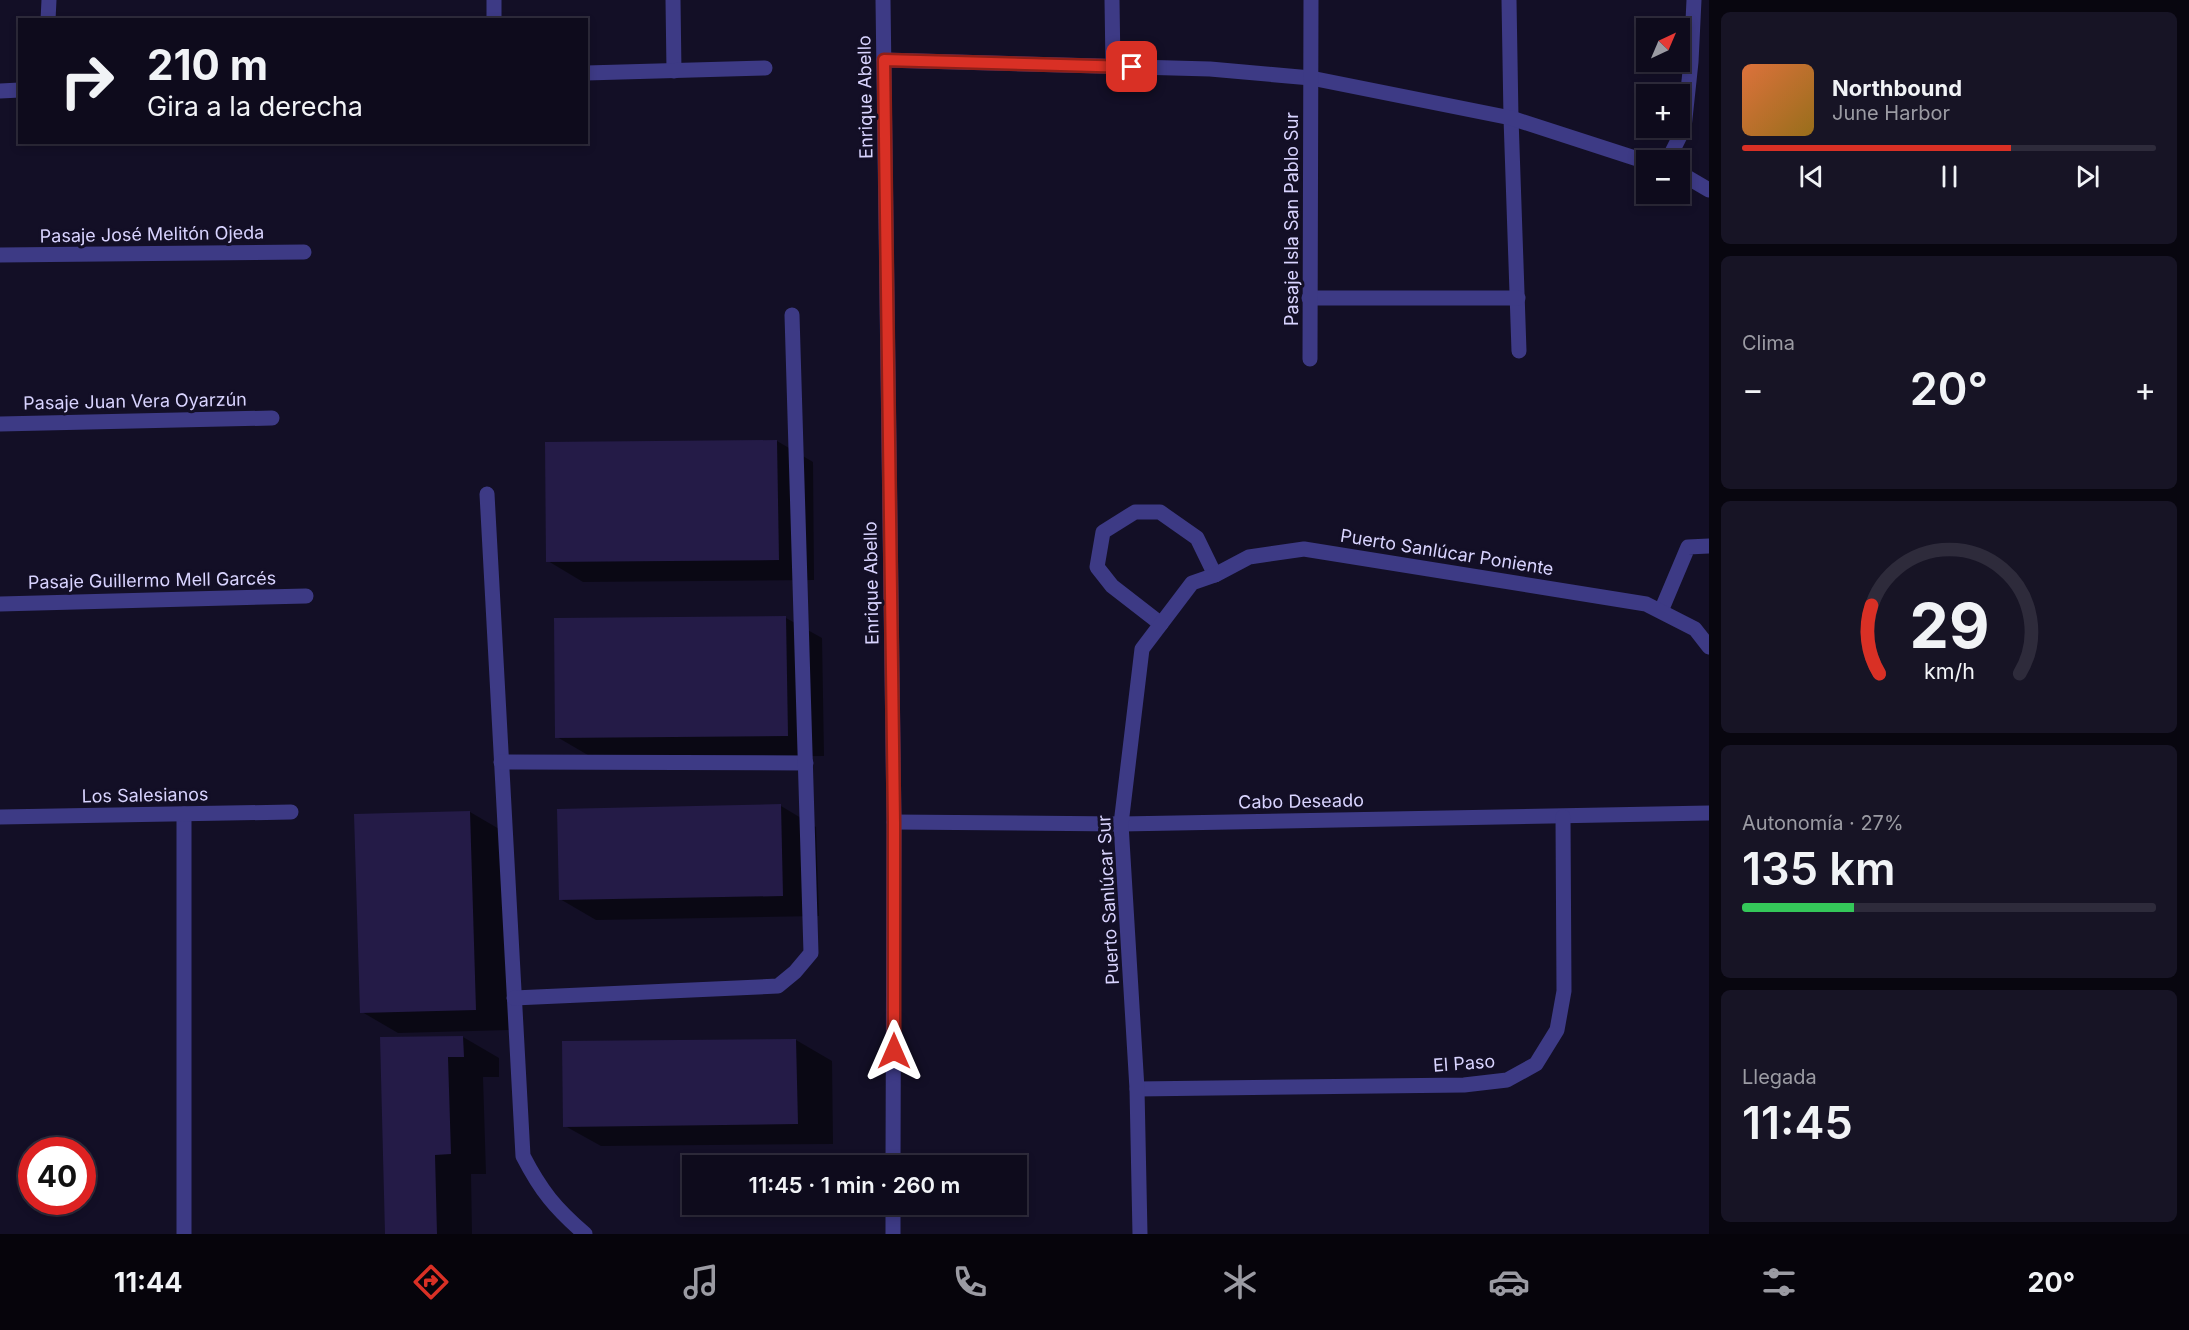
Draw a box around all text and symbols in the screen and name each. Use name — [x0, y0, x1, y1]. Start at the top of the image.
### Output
north arrow — [1636, 18, 1690, 72]
map controls — [1636, 18, 1690, 204]
street label: Enrique Abello — [853, 35, 877, 159]
text: 210 m — [147, 39, 268, 90]
pin — [1106, 41, 1157, 92]
icon: right — [48, 42, 126, 120]
icon: arrive — [1115, 50, 1148, 83]
text: Northbound — [1832, 75, 1962, 101]
button: + — [1636, 84, 1690, 138]
text: Gira a la derecha — [147, 90, 363, 123]
text: June Harbor — [1832, 101, 1950, 125]
street label: Pasaje Isla San Pablo Sur — [1281, 112, 1302, 326]
button: − — [1636, 150, 1690, 204]
icon: previous — [1795, 160, 1828, 193]
icon: pause — [1933, 160, 1966, 193]
icon: next — [2071, 160, 2104, 193]
street label: Pasaje José Melitón Ojeda — [39, 222, 265, 246]
text: Clima — [1742, 331, 1795, 355]
text: 20° — [1910, 361, 1988, 416]
text: − — [1742, 369, 1764, 409]
text: + — [2134, 369, 2156, 409]
street label: Pasaje Juan Vera Oyarzún — [23, 389, 247, 413]
street label: Enrique Abello — [859, 521, 883, 645]
street label: Puerto Sanlúcar Poniente — [1339, 525, 1555, 579]
street label: Pasaje Guillermo Mell Garcés — [28, 567, 276, 593]
text: 29 — [1909, 588, 1989, 663]
text: km/h — [1924, 658, 1974, 684]
street label: Los Salesianos — [81, 783, 209, 807]
street label: Cabo Deseado — [1238, 789, 1364, 813]
text: Autonomía · 27% — [1742, 811, 1904, 835]
street label: Puerto Sanlúcar Sur — [1093, 814, 1123, 985]
text: 135 km — [1742, 841, 1895, 896]
position arrow — [862, 1019, 926, 1083]
street label: El Paso — [1432, 1050, 1496, 1076]
text: Llegada — [1742, 1065, 1817, 1089]
text: 11:45 — [1742, 1095, 1853, 1150]
speed limit sign: 40 — [18, 1137, 96, 1215]
text: 11:45 · 1 min · 260 m — [749, 1172, 960, 1198]
icon: directions — [410, 1261, 452, 1303]
icon: music — [680, 1261, 722, 1303]
icon: phone — [949, 1261, 991, 1303]
icon: climate — [1219, 1261, 1261, 1303]
icon: car — [1488, 1261, 1530, 1303]
icon: filters — [1758, 1261, 1800, 1303]
text: 11:44 — [114, 1266, 183, 1299]
text: 20° — [2028, 1266, 2075, 1299]

